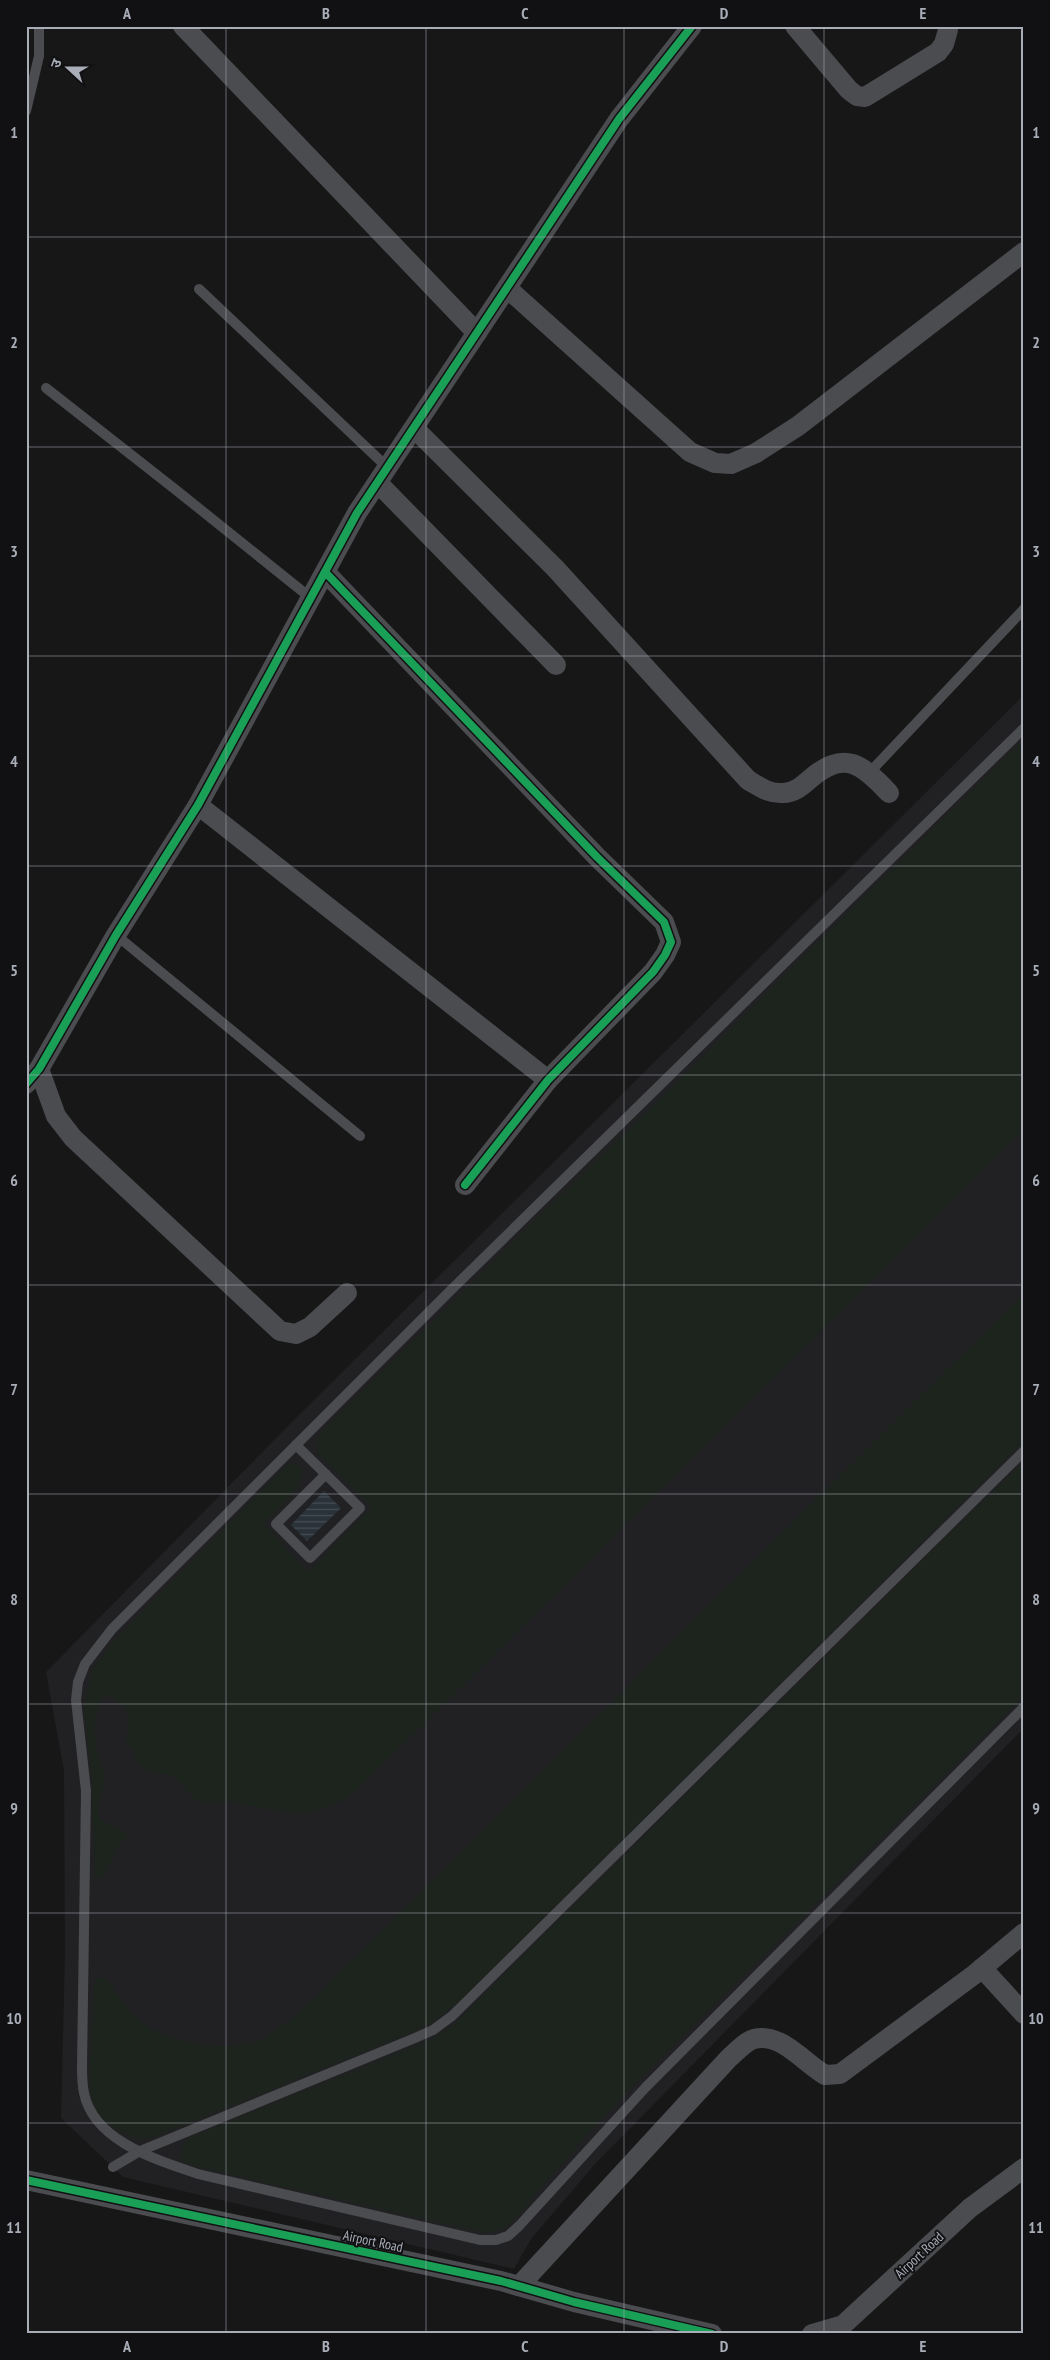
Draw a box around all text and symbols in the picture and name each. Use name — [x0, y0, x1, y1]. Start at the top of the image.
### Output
text: A — [122, 3, 132, 23]
text: B — [322, 3, 330, 23]
text: C — [521, 3, 529, 23]
text: D — [720, 3, 729, 23]
text: E — [920, 3, 927, 23]
north arrow — [42, 42, 92, 92]
text: उ — [46, 56, 66, 70]
text: 1 — [10, 122, 18, 142]
text: 1 — [1032, 122, 1040, 142]
text: 2 — [10, 332, 18, 352]
text: 2 — [1032, 332, 1040, 352]
text: 3 — [10, 541, 18, 561]
text: 3 — [1032, 541, 1040, 561]
text: 4 — [10, 751, 18, 771]
text: 4 — [1032, 751, 1040, 771]
text: 5 — [10, 960, 18, 980]
text: 5 — [1032, 960, 1040, 980]
text: 6 — [10, 1170, 18, 1190]
text: 6 — [1032, 1170, 1040, 1190]
text: 7 — [10, 1379, 18, 1399]
text: 7 — [1032, 1379, 1040, 1399]
text: 8 — [10, 1589, 18, 1609]
text: 8 — [1032, 1589, 1040, 1609]
text: 9 — [10, 1798, 18, 1818]
text: 9 — [1032, 1798, 1040, 1818]
text: 10 — [6, 2008, 22, 2028]
text: 10 — [1028, 2008, 1044, 2028]
text: 11 — [6, 2217, 22, 2237]
text: 11 — [1028, 2217, 1044, 2237]
street label: Airport Road — [342, 2226, 404, 2256]
street label: Airport Road — [891, 2228, 947, 2282]
text: A — [122, 2336, 132, 2356]
text: B — [322, 2336, 330, 2356]
text: C — [521, 2336, 529, 2356]
text: D — [720, 2336, 729, 2356]
text: E — [920, 2336, 927, 2356]

